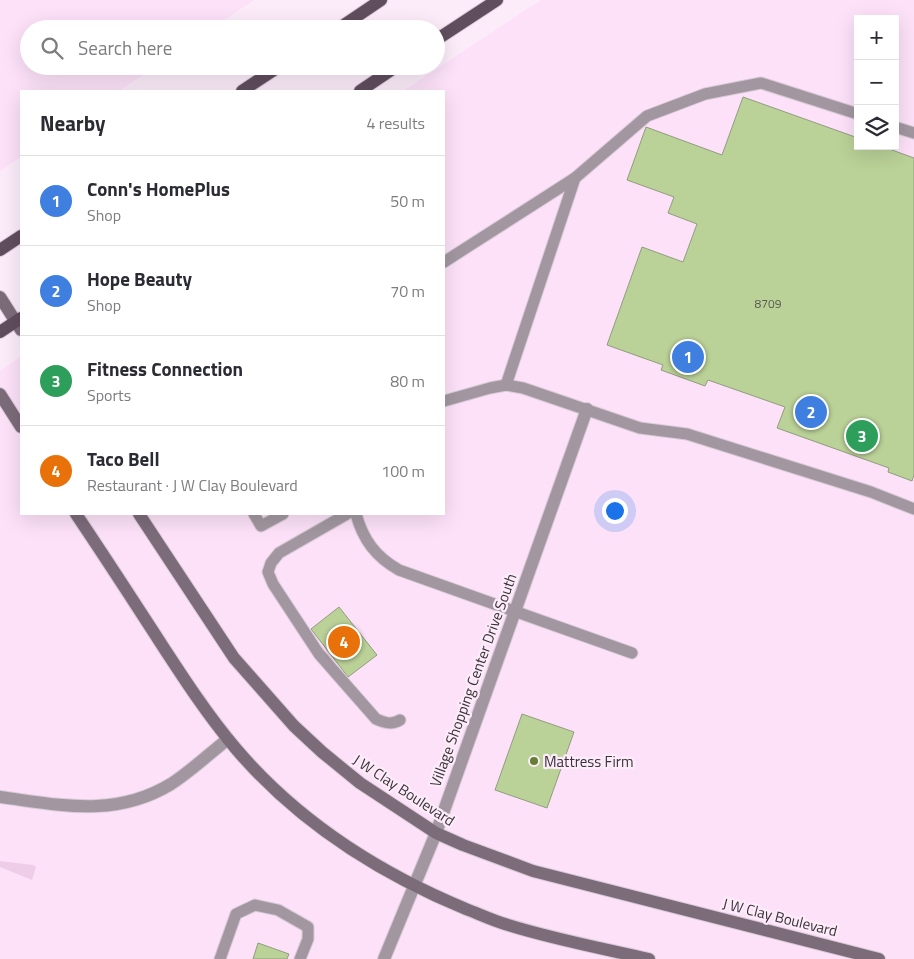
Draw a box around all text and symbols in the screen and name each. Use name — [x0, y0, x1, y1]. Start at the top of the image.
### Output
map controls — [854, 15, 899, 150]
button: + — [854, 15, 899, 60]
search box — [20, 20, 445, 75]
text: Search here — [78, 33, 172, 62]
icon: search — [38, 34, 66, 62]
button: − — [854, 60, 899, 105]
button: layers — [854, 105, 899, 150]
text: Nearby — [40, 107, 105, 139]
text: 4 results — [366, 111, 425, 135]
text: Conn's HomePlus — [87, 174, 230, 203]
text: 1 — [52, 189, 60, 213]
text: 50 m — [390, 189, 425, 213]
text: Shop — [87, 203, 121, 227]
text: Hope Beauty — [87, 264, 192, 293]
text: 2 — [52, 279, 60, 303]
text: 70 m — [390, 279, 425, 303]
text: Shop — [87, 293, 121, 317]
house number: 8709 — [755, 294, 782, 313]
pin: 1 — [672, 338, 704, 376]
text: Fitness Connection — [87, 354, 243, 383]
text: 3 — [52, 369, 60, 393]
text: 80 m — [390, 369, 425, 393]
text: Sports — [87, 383, 131, 407]
pin: 2 — [795, 393, 827, 431]
pin: 3 — [846, 417, 878, 455]
text: Taco Bell — [87, 444, 160, 473]
text: 4 — [52, 459, 60, 483]
text: 100 m — [381, 459, 425, 483]
text: Restaurant · J W Clay Boulevard — [87, 473, 298, 497]
your location — [602, 498, 628, 524]
street label: Village Shopping Center Drive South — [424, 570, 522, 790]
pin: 4 — [328, 623, 360, 661]
street label: J W Clay Boulevard — [348, 748, 460, 832]
place label: Mattress Firm — [544, 750, 633, 773]
marker: Mattress Firm — [528, 755, 540, 767]
street label: J W Clay Boulevard — [720, 892, 840, 942]

